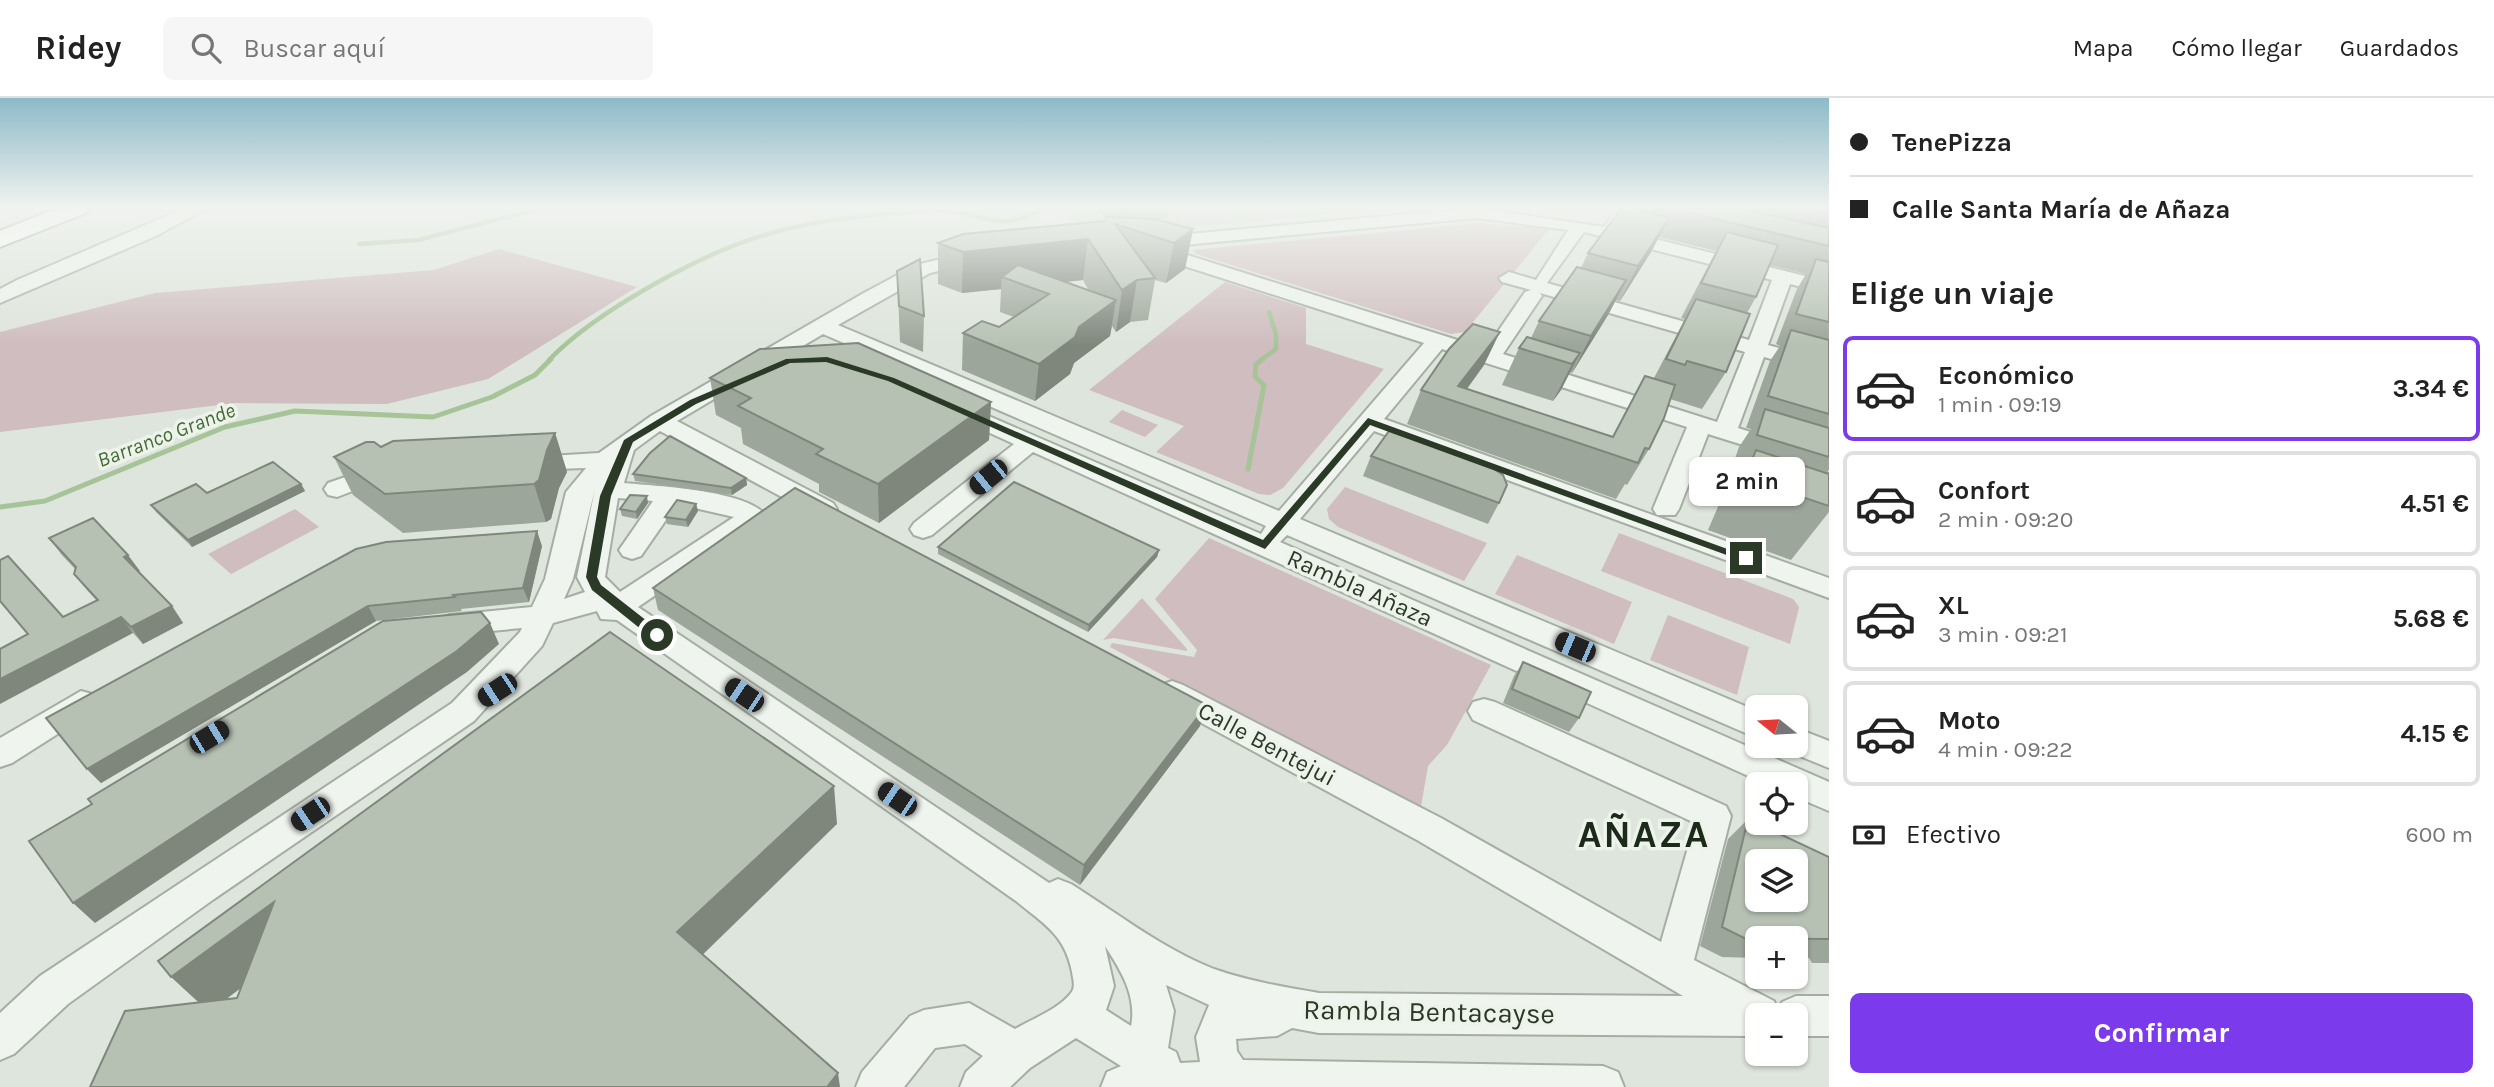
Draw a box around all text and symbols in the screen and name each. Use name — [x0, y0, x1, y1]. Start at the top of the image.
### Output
search box — [163, 17, 653, 80]
text: Ridey — [35, 29, 121, 67]
icon: search — [187, 29, 225, 67]
text: Buscar aquí — [243, 33, 385, 64]
text: Mapa — [2073, 34, 2133, 62]
text: Cómo llegar — [2171, 34, 2302, 62]
text: Guardados — [2340, 34, 2459, 62]
text: TenePizza — [1892, 127, 2012, 158]
text: Calle Santa María de Añaza — [1892, 194, 2230, 225]
text: Elige un viaje — [1850, 275, 2054, 312]
icon: car — [1854, 357, 1917, 420]
text: Económico — [1938, 360, 2074, 391]
text: 3.34 € — [2393, 373, 2469, 404]
text: 1 min · 09:19 — [1938, 391, 2062, 418]
water label: Barranco Grande — [94, 398, 239, 472]
car — [966, 456, 1011, 498]
callout: 2 min — [1688, 456, 1804, 505]
text: 2 min — [1715, 468, 1779, 495]
icon: car — [1854, 472, 1917, 535]
text: Confort — [1938, 475, 2030, 506]
text: 4.51 € — [2400, 488, 2469, 519]
text: 2 min · 09:20 — [1938, 506, 2073, 533]
route end — [1730, 542, 1762, 574]
street label: Rambla Añaza — [1283, 543, 1437, 633]
icon: car — [1854, 587, 1917, 650]
text: XL — [1938, 590, 1969, 621]
text: 5.68 € — [2393, 603, 2469, 634]
route start — [641, 619, 673, 651]
text: 3 min · 09:21 — [1938, 621, 2068, 648]
car — [1552, 629, 1599, 665]
car — [474, 670, 521, 710]
car — [721, 675, 768, 715]
north arrow — [1745, 695, 1808, 758]
map controls — [1745, 695, 1808, 1066]
street label: Calle Bentejui — [1193, 696, 1341, 792]
icon: car — [1854, 702, 1917, 765]
text: Moto — [1938, 705, 2000, 736]
car — [186, 717, 233, 757]
text: 4.15 € — [2400, 718, 2469, 749]
text: 4 min · 09:22 — [1938, 736, 2073, 763]
button: locate — [1745, 772, 1808, 835]
car — [874, 779, 921, 819]
car — [287, 794, 334, 834]
district label: AÑAZA — [1578, 812, 1710, 857]
icon: cash — [1850, 816, 1888, 854]
text: Efectivo — [1906, 819, 2001, 850]
text: 600 m — [2406, 821, 2473, 848]
button: layers — [1745, 849, 1808, 912]
button: + — [1745, 926, 1808, 989]
street label: Rambla Bentacayse — [1303, 993, 1555, 1030]
button: Confirmar — [1850, 993, 2473, 1073]
button: − — [1745, 1003, 1808, 1066]

